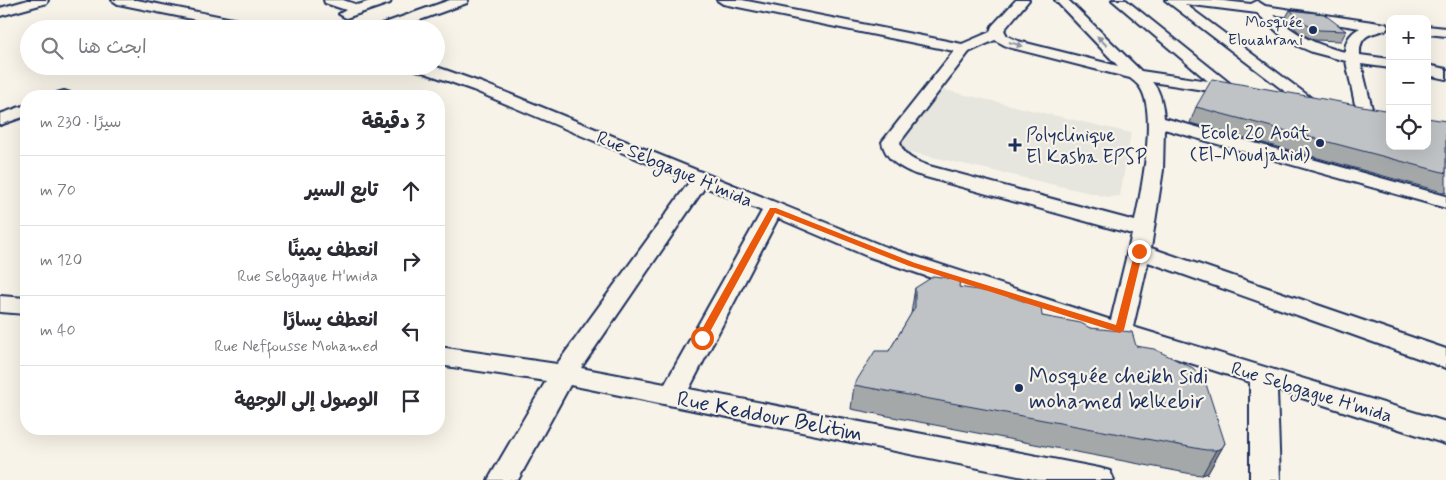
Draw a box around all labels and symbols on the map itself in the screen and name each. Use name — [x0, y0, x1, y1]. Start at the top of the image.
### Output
place label: Mosquée Elouahrani — [1228, 12, 1303, 51]
marker: Mosquée Elouahrani — [1307, 24, 1319, 36]
one-way arrow — [1096, 35, 1108, 47]
one-way arrow — [1009, 41, 1024, 49]
place label: Ecole 20 Août (El-Moudjahid) — [1190, 121, 1310, 169]
place label: Polyclinique El Kasba EPSP — [1026, 123, 1148, 170]
street label: Rue Sebgague H'mida — [592, 125, 756, 215]
marker: Ecole 20 Août (El-Moudjahid) — [1314, 137, 1326, 149]
marker: Polyclinique El Kasba EPSP — [1008, 138, 1022, 152]
route end — [1128, 240, 1151, 263]
route start — [691, 327, 714, 350]
street label: Rue Sebgague H'mida — [1227, 356, 1395, 431]
place label: Mosquée cheikh sidi mohamed belkebir — [1029, 363, 1208, 416]
marker: Mosquée cheikh sidi mohamed belkebir — [1013, 382, 1025, 394]
street label: Rue Keddour Belitim — [675, 385, 865, 449]

